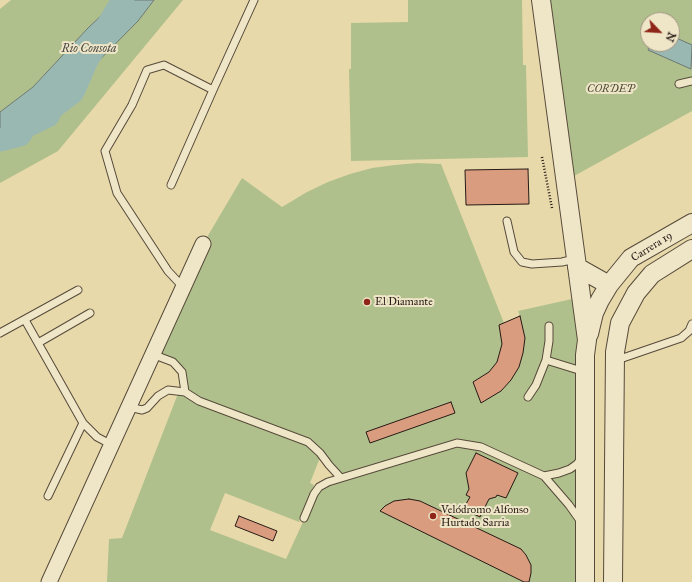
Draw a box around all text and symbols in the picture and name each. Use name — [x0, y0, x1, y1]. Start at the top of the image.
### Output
north arrow — [640, 12, 680, 52]
text: N — [663, 30, 678, 44]
water label: Rio Consota — [62, 42, 116, 56]
park label: CORDEP — [587, 82, 635, 96]
street label: Carrera 19 — [629, 229, 675, 265]
place label: El Diamante — [375, 295, 433, 309]
marker: El Diamante — [362, 297, 372, 307]
place label: Velódromo Alfonso Hurtado Sarria — [441, 503, 529, 529]
marker: Velódromo Alfonso Hurtado Sarria — [428, 511, 438, 521]

